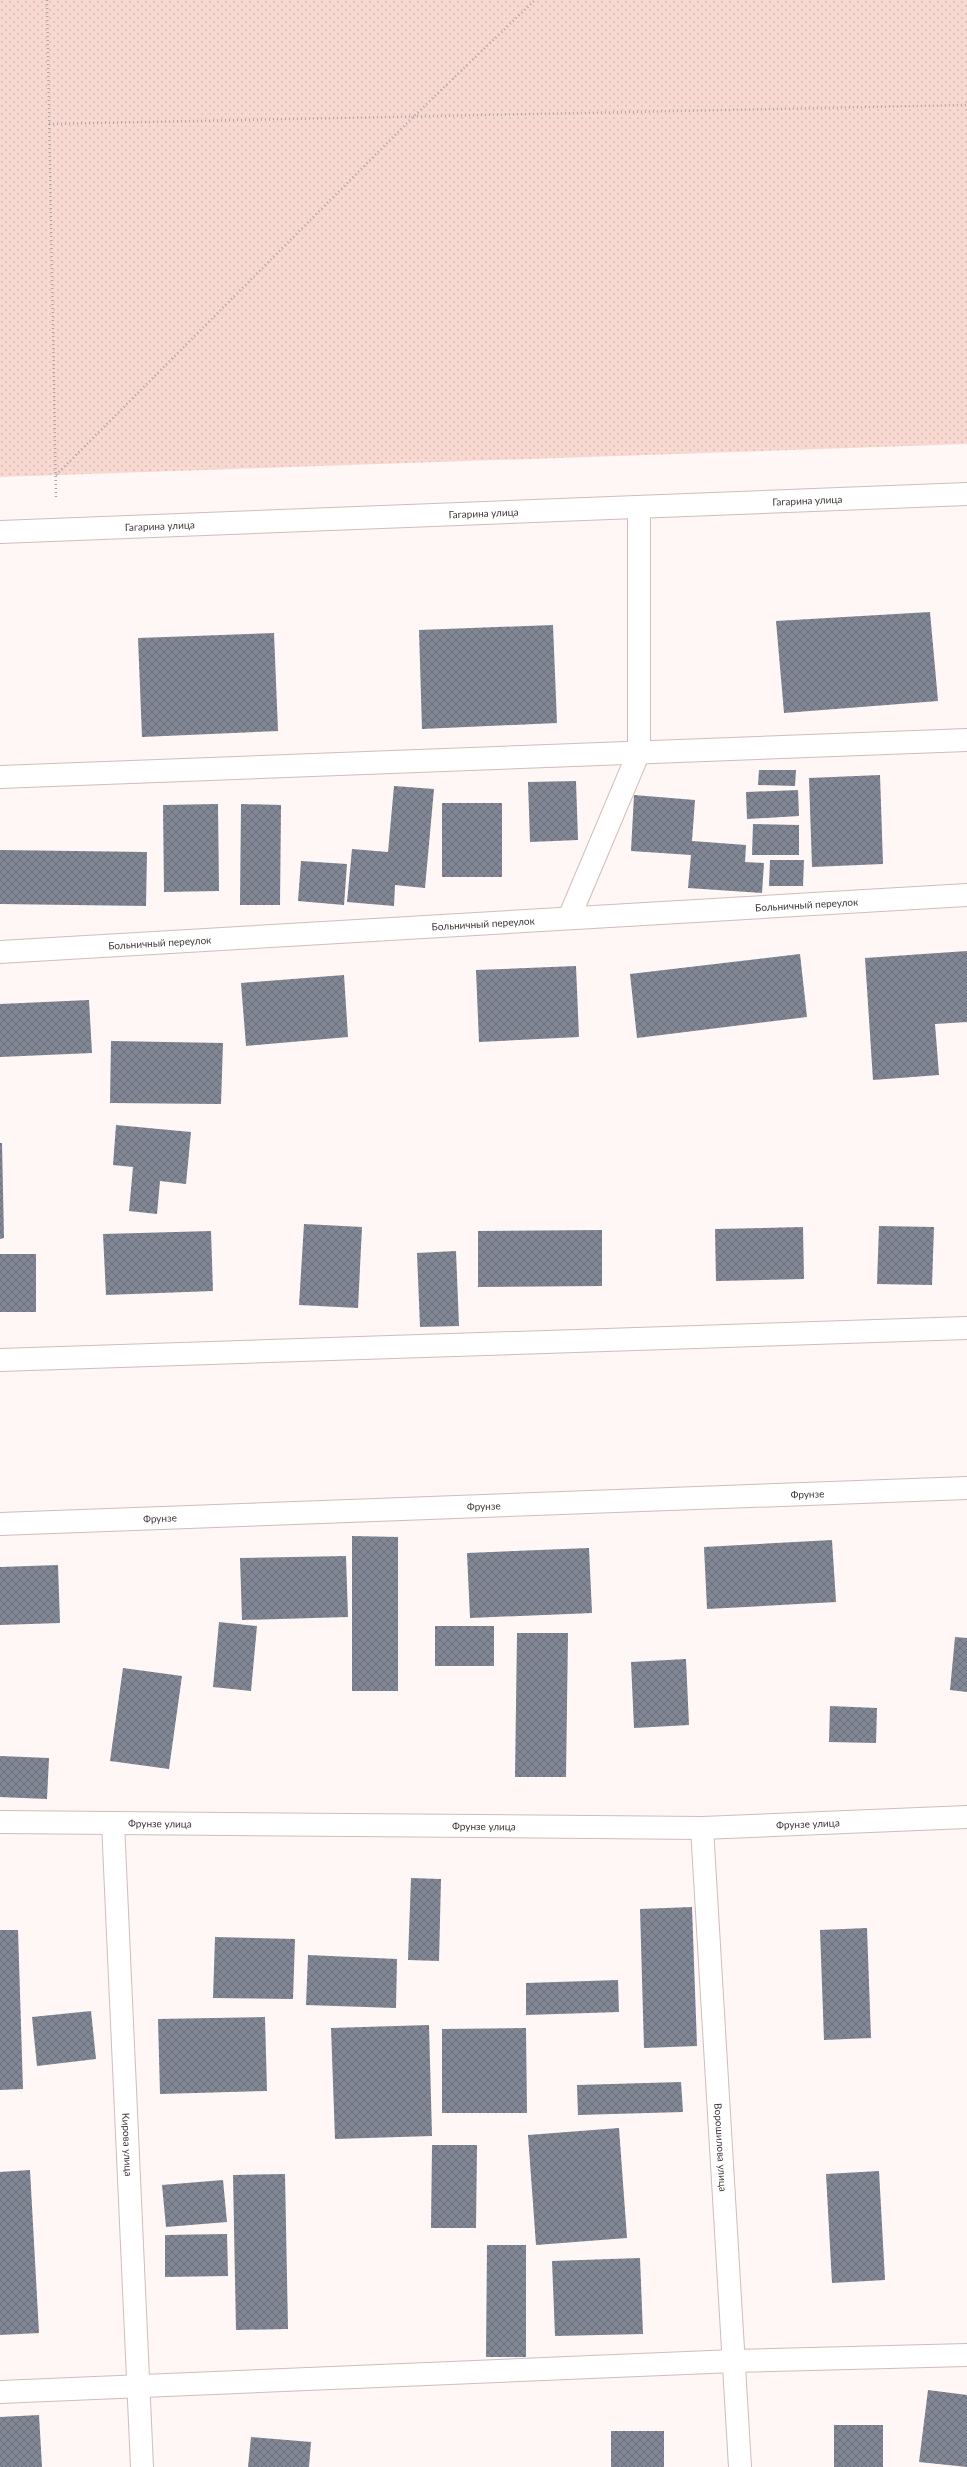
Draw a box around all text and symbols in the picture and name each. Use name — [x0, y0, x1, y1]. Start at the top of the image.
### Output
street label: Гагарина улица — [772, 493, 843, 508]
street label: Гагарина улица — [448, 506, 519, 520]
street label: Гагарина улица — [125, 518, 195, 533]
street label: Больничный переулок — [755, 895, 859, 913]
street label: Больничный переулок — [431, 914, 536, 933]
street label: Больничный переулок — [108, 934, 212, 952]
street label: Фрунзе — [790, 1487, 825, 1501]
street label: Фрунзе — [467, 1499, 501, 1513]
street label: Фрунзе — [143, 1511, 177, 1525]
street label: Фрунзе улица — [776, 1816, 840, 1831]
street label: Фрунзе улица — [128, 1817, 192, 1830]
street label: Фрунзе улица — [452, 1820, 516, 1832]
street label: Ворошилова улица — [712, 2103, 730, 2192]
street label: Кирова улица — [120, 2113, 135, 2177]

